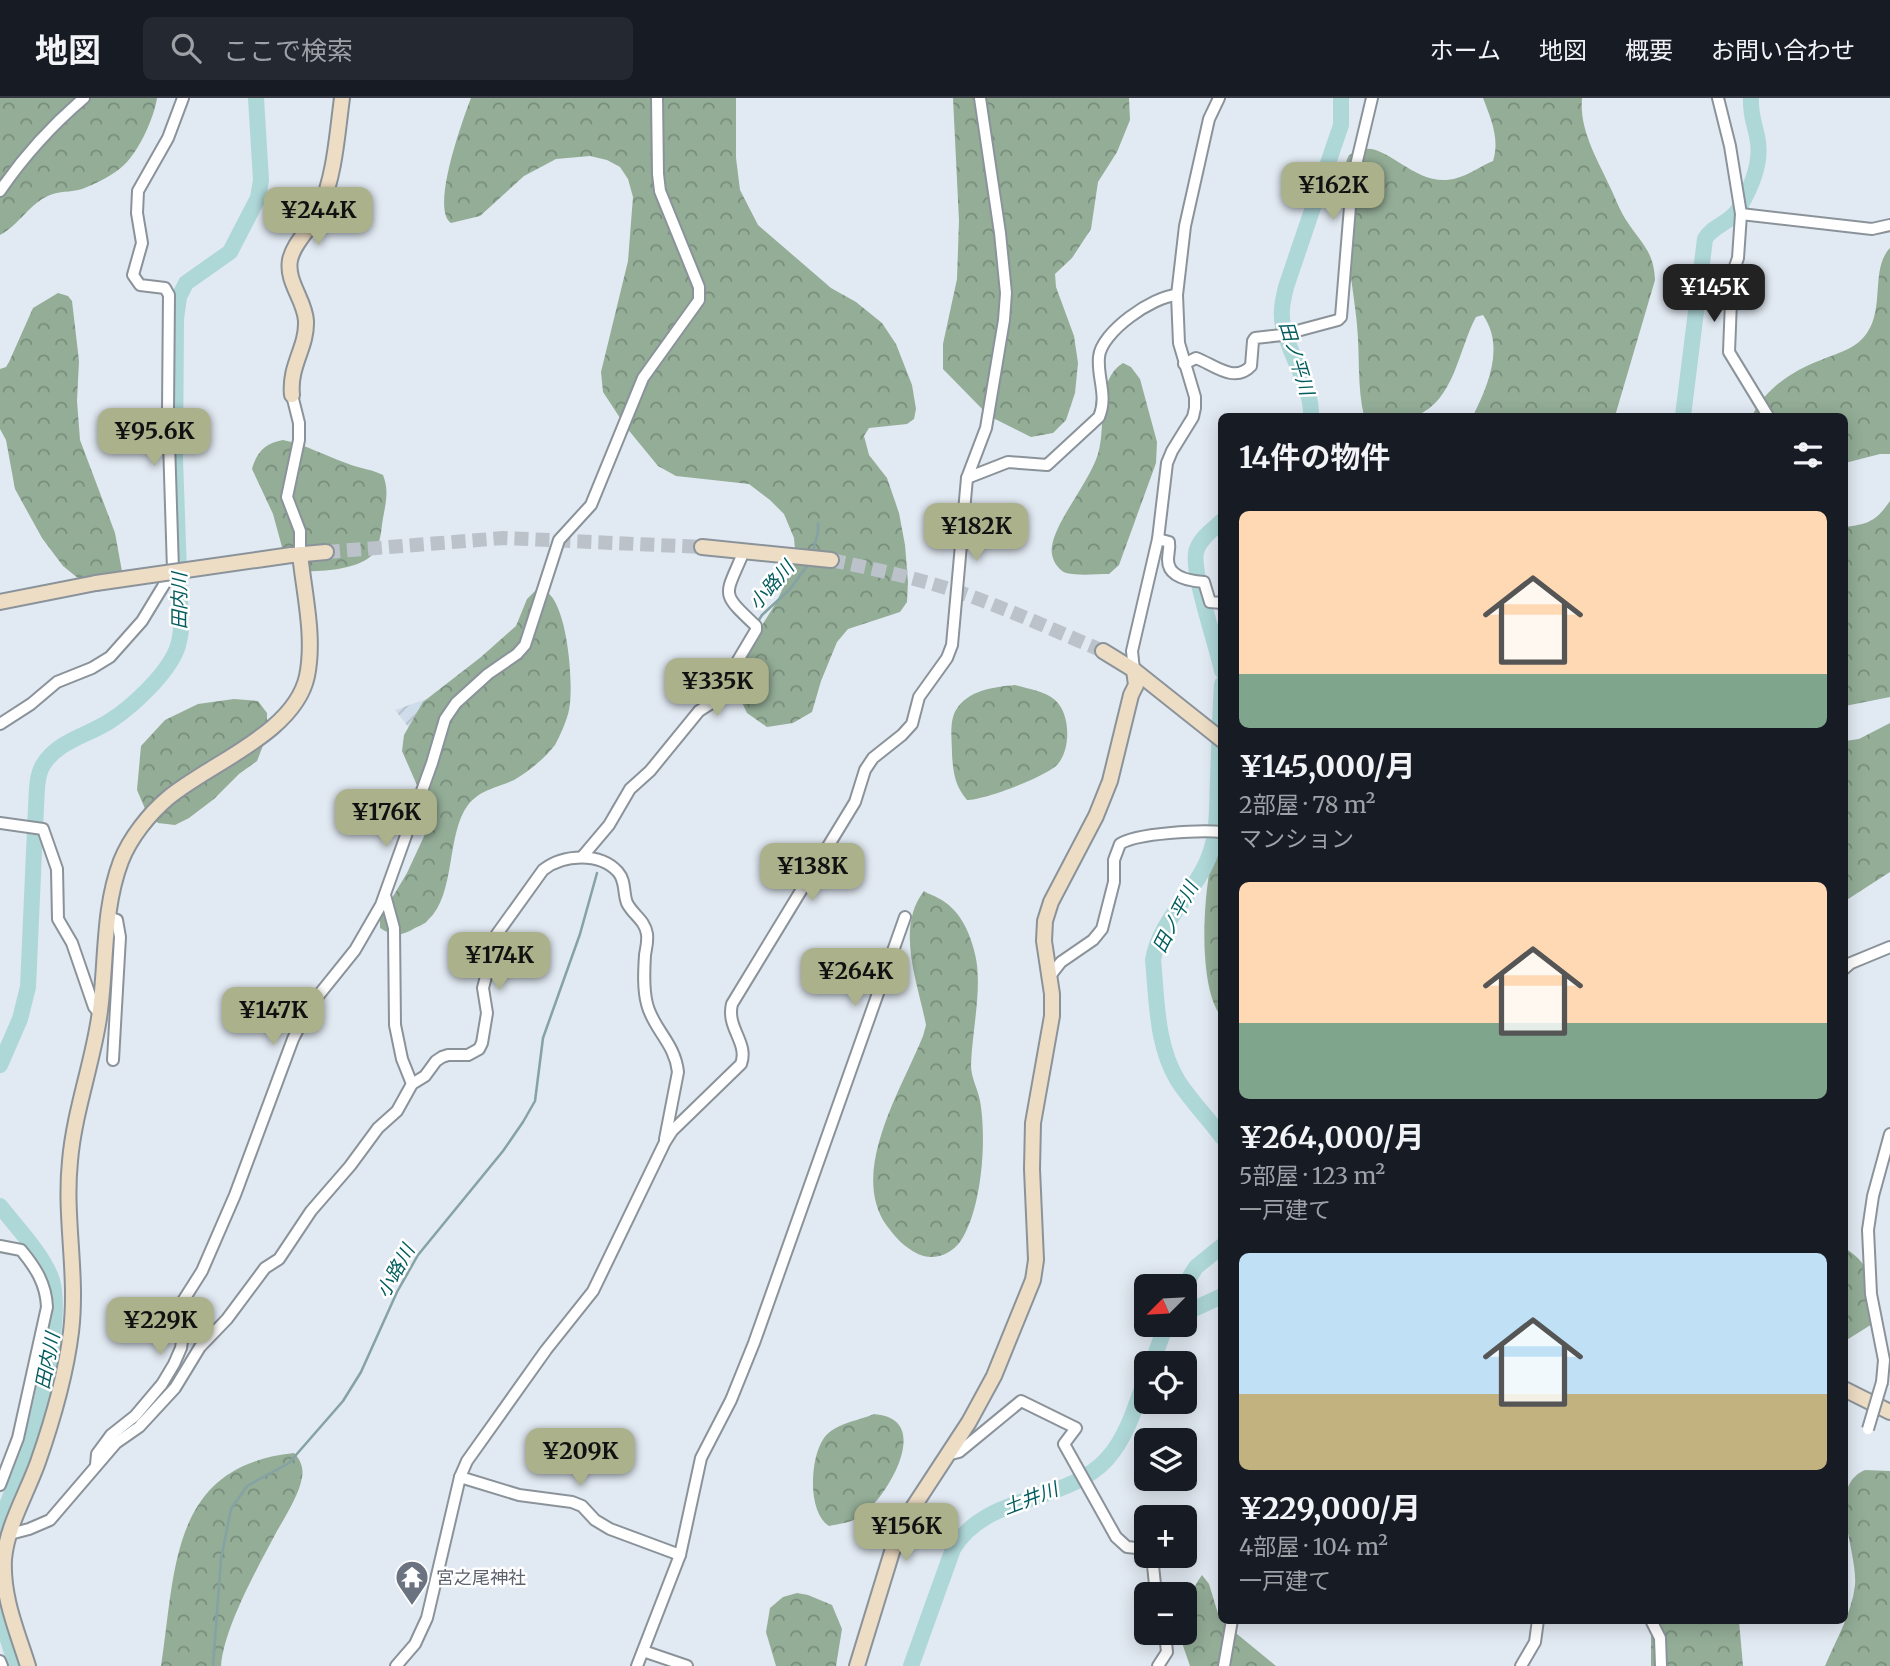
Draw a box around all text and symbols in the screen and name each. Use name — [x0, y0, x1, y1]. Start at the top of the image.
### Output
search box — [143, 17, 633, 80]
icon: search — [167, 29, 205, 67]
text: 地図 — [35, 30, 101, 71]
text: ここで検索 — [223, 34, 353, 67]
text: ホーム — [1430, 35, 1501, 66]
text: 地図 — [1539, 35, 1587, 66]
text: 概要 — [1625, 35, 1673, 66]
text: お問い合わせ — [1711, 35, 1855, 66]
pin: ¥162K — [1284, 162, 1382, 222]
text: ¥162K — [1297, 170, 1369, 199]
pin: ¥244K — [269, 188, 367, 247]
text: ¥244K — [280, 195, 356, 224]
pin: ¥145K — [1665, 264, 1763, 324]
text: ¥145K — [1679, 272, 1749, 301]
water label: 田ノ平川 — [1274, 318, 1320, 400]
pin: ¥95.6K — [97, 408, 211, 468]
text: ¥95.6K — [114, 416, 194, 445]
icon: filters — [1789, 436, 1827, 474]
text: 14件の物件 — [1239, 438, 1390, 476]
pin: ¥182K — [927, 504, 1025, 563]
text: ¥182K — [940, 511, 1012, 540]
water label: 小路川 — [743, 554, 800, 614]
icon: home — [1470, 557, 1596, 683]
water label: 田内川 — [167, 571, 191, 630]
pin: ¥335K — [668, 658, 766, 718]
text: ¥335K — [681, 666, 753, 695]
text: ¥145,000/月 — [1239, 747, 1416, 785]
pin: ¥176K — [337, 790, 435, 849]
text: 2部屋 · 78 m² — [1239, 790, 1375, 819]
text: ¥176K — [351, 797, 421, 826]
text: マンション — [1239, 824, 1354, 853]
pin: ¥138K — [763, 844, 861, 903]
text: ¥138K — [776, 851, 848, 880]
water label: 田ノ平川 — [1147, 876, 1204, 956]
icon: home — [1470, 928, 1596, 1054]
pin: ¥174K — [450, 932, 548, 992]
text: ¥174K — [464, 940, 534, 969]
pin: ¥264K — [806, 948, 904, 1008]
text: ¥264K — [817, 956, 893, 985]
pin: ¥147K — [224, 988, 322, 1047]
text: ¥147K — [238, 995, 308, 1024]
text: ¥264,000/月 — [1239, 1118, 1424, 1156]
text: 5部屋 · 123 m² — [1239, 1161, 1385, 1190]
text: 一戸建て — [1239, 1195, 1331, 1224]
water label: 小路川 — [371, 1239, 420, 1302]
north arrow — [1134, 1274, 1197, 1337]
map controls — [1134, 1274, 1197, 1645]
pin: ¥229K — [111, 1298, 209, 1357]
icon: home — [1470, 1299, 1596, 1425]
text: ¥229K — [123, 1305, 197, 1334]
water label: 田内川 — [30, 1329, 65, 1391]
button: locate — [1134, 1351, 1197, 1414]
pin: ¥209K — [531, 1428, 629, 1488]
button: layers — [1134, 1428, 1197, 1491]
text: ¥209K — [542, 1436, 618, 1465]
water label: 土井川 — [999, 1476, 1063, 1519]
text: ¥229,000/月 — [1239, 1489, 1421, 1527]
pin: ¥156K — [857, 1504, 955, 1563]
button: + — [1134, 1505, 1197, 1568]
text: ¥156K — [870, 1511, 942, 1540]
text: 4部屋 · 104 m² — [1239, 1532, 1388, 1561]
temple icon: 宮之尾神社 — [393, 1558, 431, 1607]
place label: 宮之尾神社 — [436, 1566, 526, 1589]
text: 一戸建て — [1239, 1566, 1331, 1595]
button: − — [1134, 1582, 1197, 1645]

